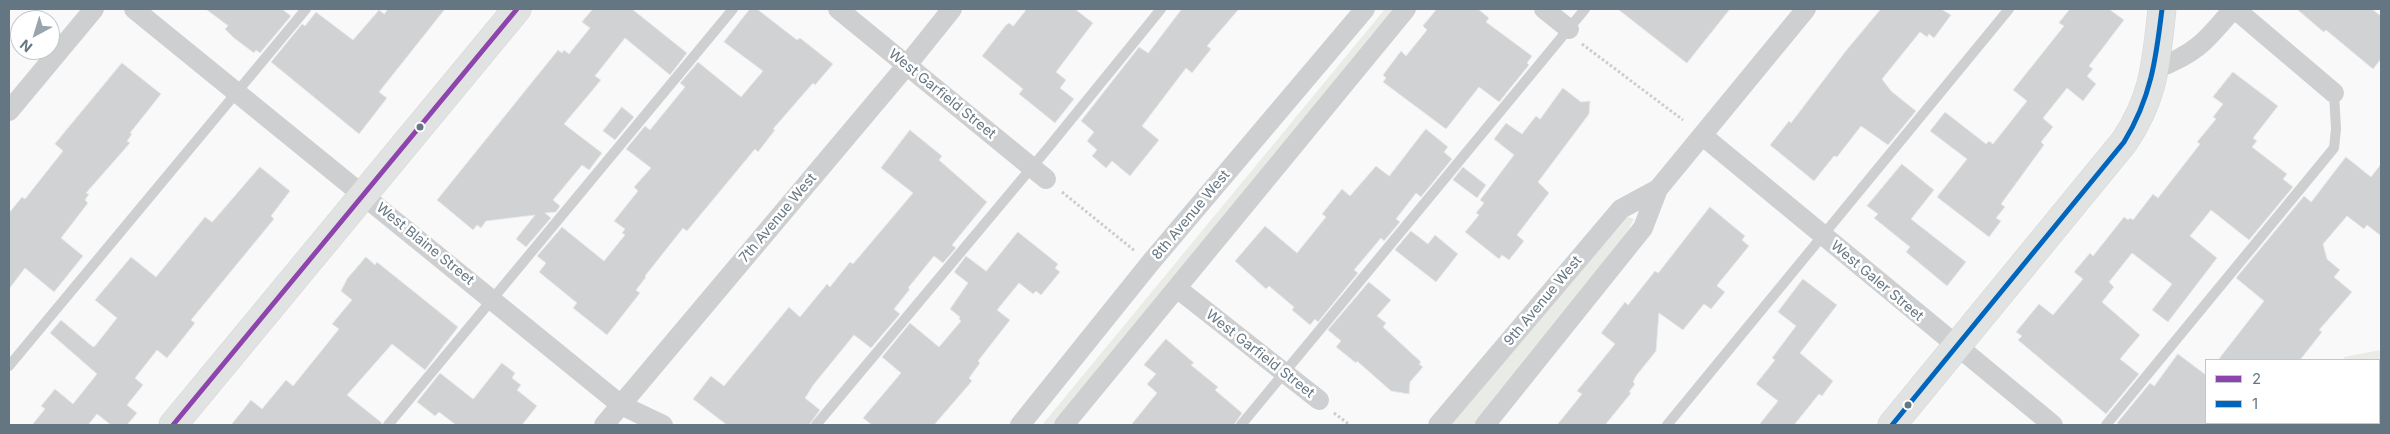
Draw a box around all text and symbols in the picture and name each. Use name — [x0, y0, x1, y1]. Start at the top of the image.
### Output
north arrow — [10, 10, 60, 60]
text: N — [16, 36, 35, 56]
street label: West Garfield Street — [885, 46, 999, 142]
unlabelled marker — [415, 122, 425, 132]
street label: 8th Avenue West — [1149, 167, 1233, 263]
street label: 7th Avenue West — [736, 170, 820, 266]
street label: West Blaine Street — [373, 199, 477, 289]
street label: West Galer Street — [1827, 237, 1927, 325]
street label: 9th Avenue West — [1501, 253, 1585, 349]
street label: West Garfield Street — [1202, 306, 1318, 402]
legend — [2205, 359, 2380, 424]
text: 2 — [2252, 369, 2261, 388]
text: 1 — [2252, 394, 2258, 413]
unlabelled marker — [1903, 400, 1913, 410]

